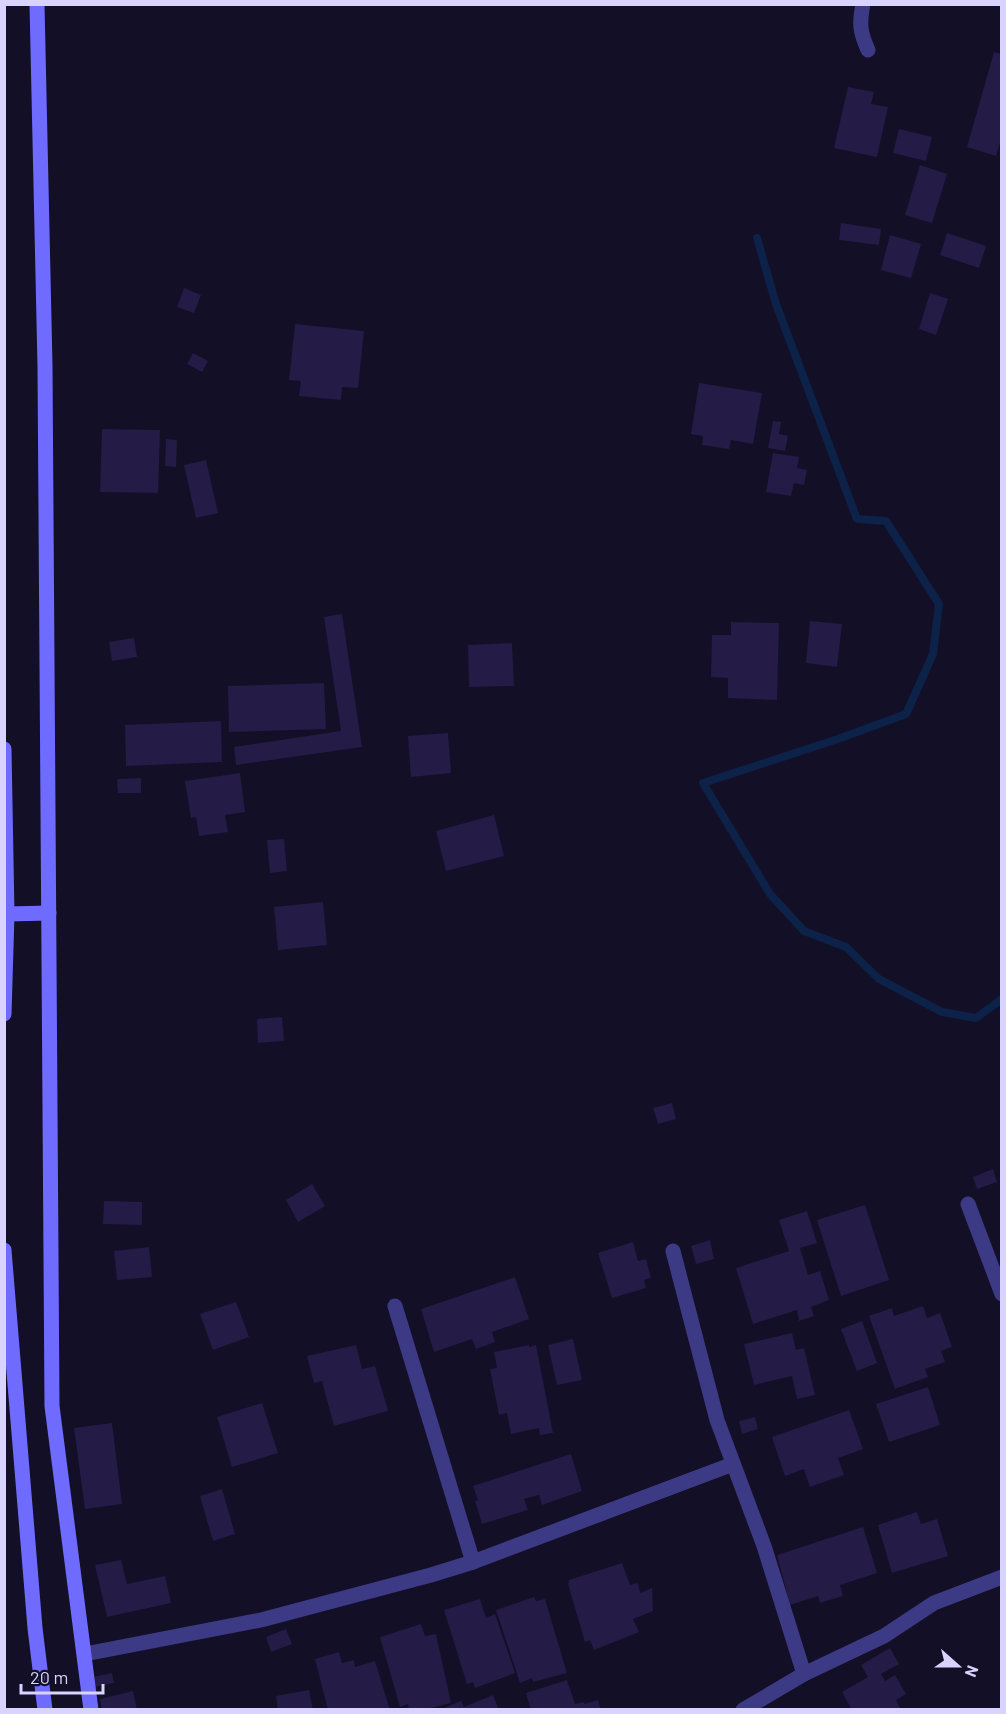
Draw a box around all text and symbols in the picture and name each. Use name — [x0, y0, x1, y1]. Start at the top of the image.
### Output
north arrow — [928, 1636, 988, 1696]
scale bar — [21, 1657, 104, 1695]
text: N — [962, 1663, 983, 1680]
text: 20 m — [30, 1666, 68, 1688]

